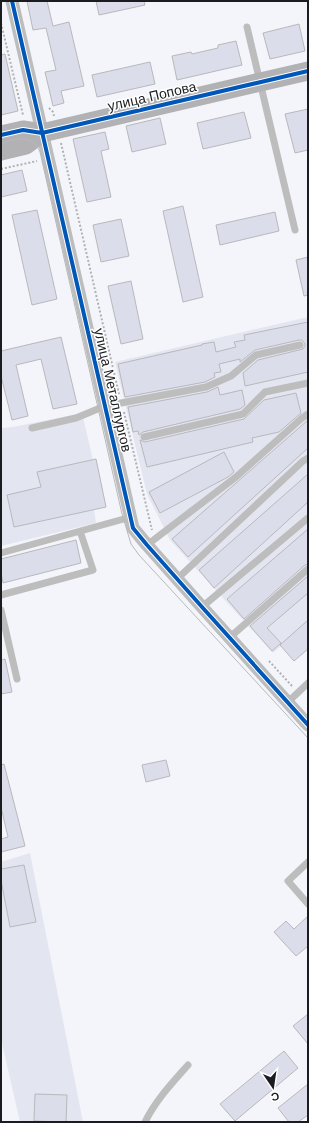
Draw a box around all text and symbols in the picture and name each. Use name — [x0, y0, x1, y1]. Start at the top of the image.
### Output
street label: улица Попова — [106, 77, 198, 115]
street label: улица Металлургов — [90, 326, 136, 454]
north arrow — [253, 1067, 293, 1107]
text: С — [270, 1089, 281, 1104]

